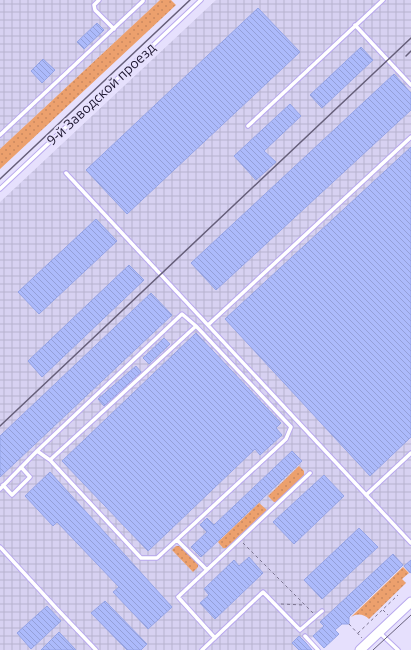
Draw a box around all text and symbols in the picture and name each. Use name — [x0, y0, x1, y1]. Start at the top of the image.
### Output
street label: 9-й Заводской проезд — [43, 39, 159, 149]

